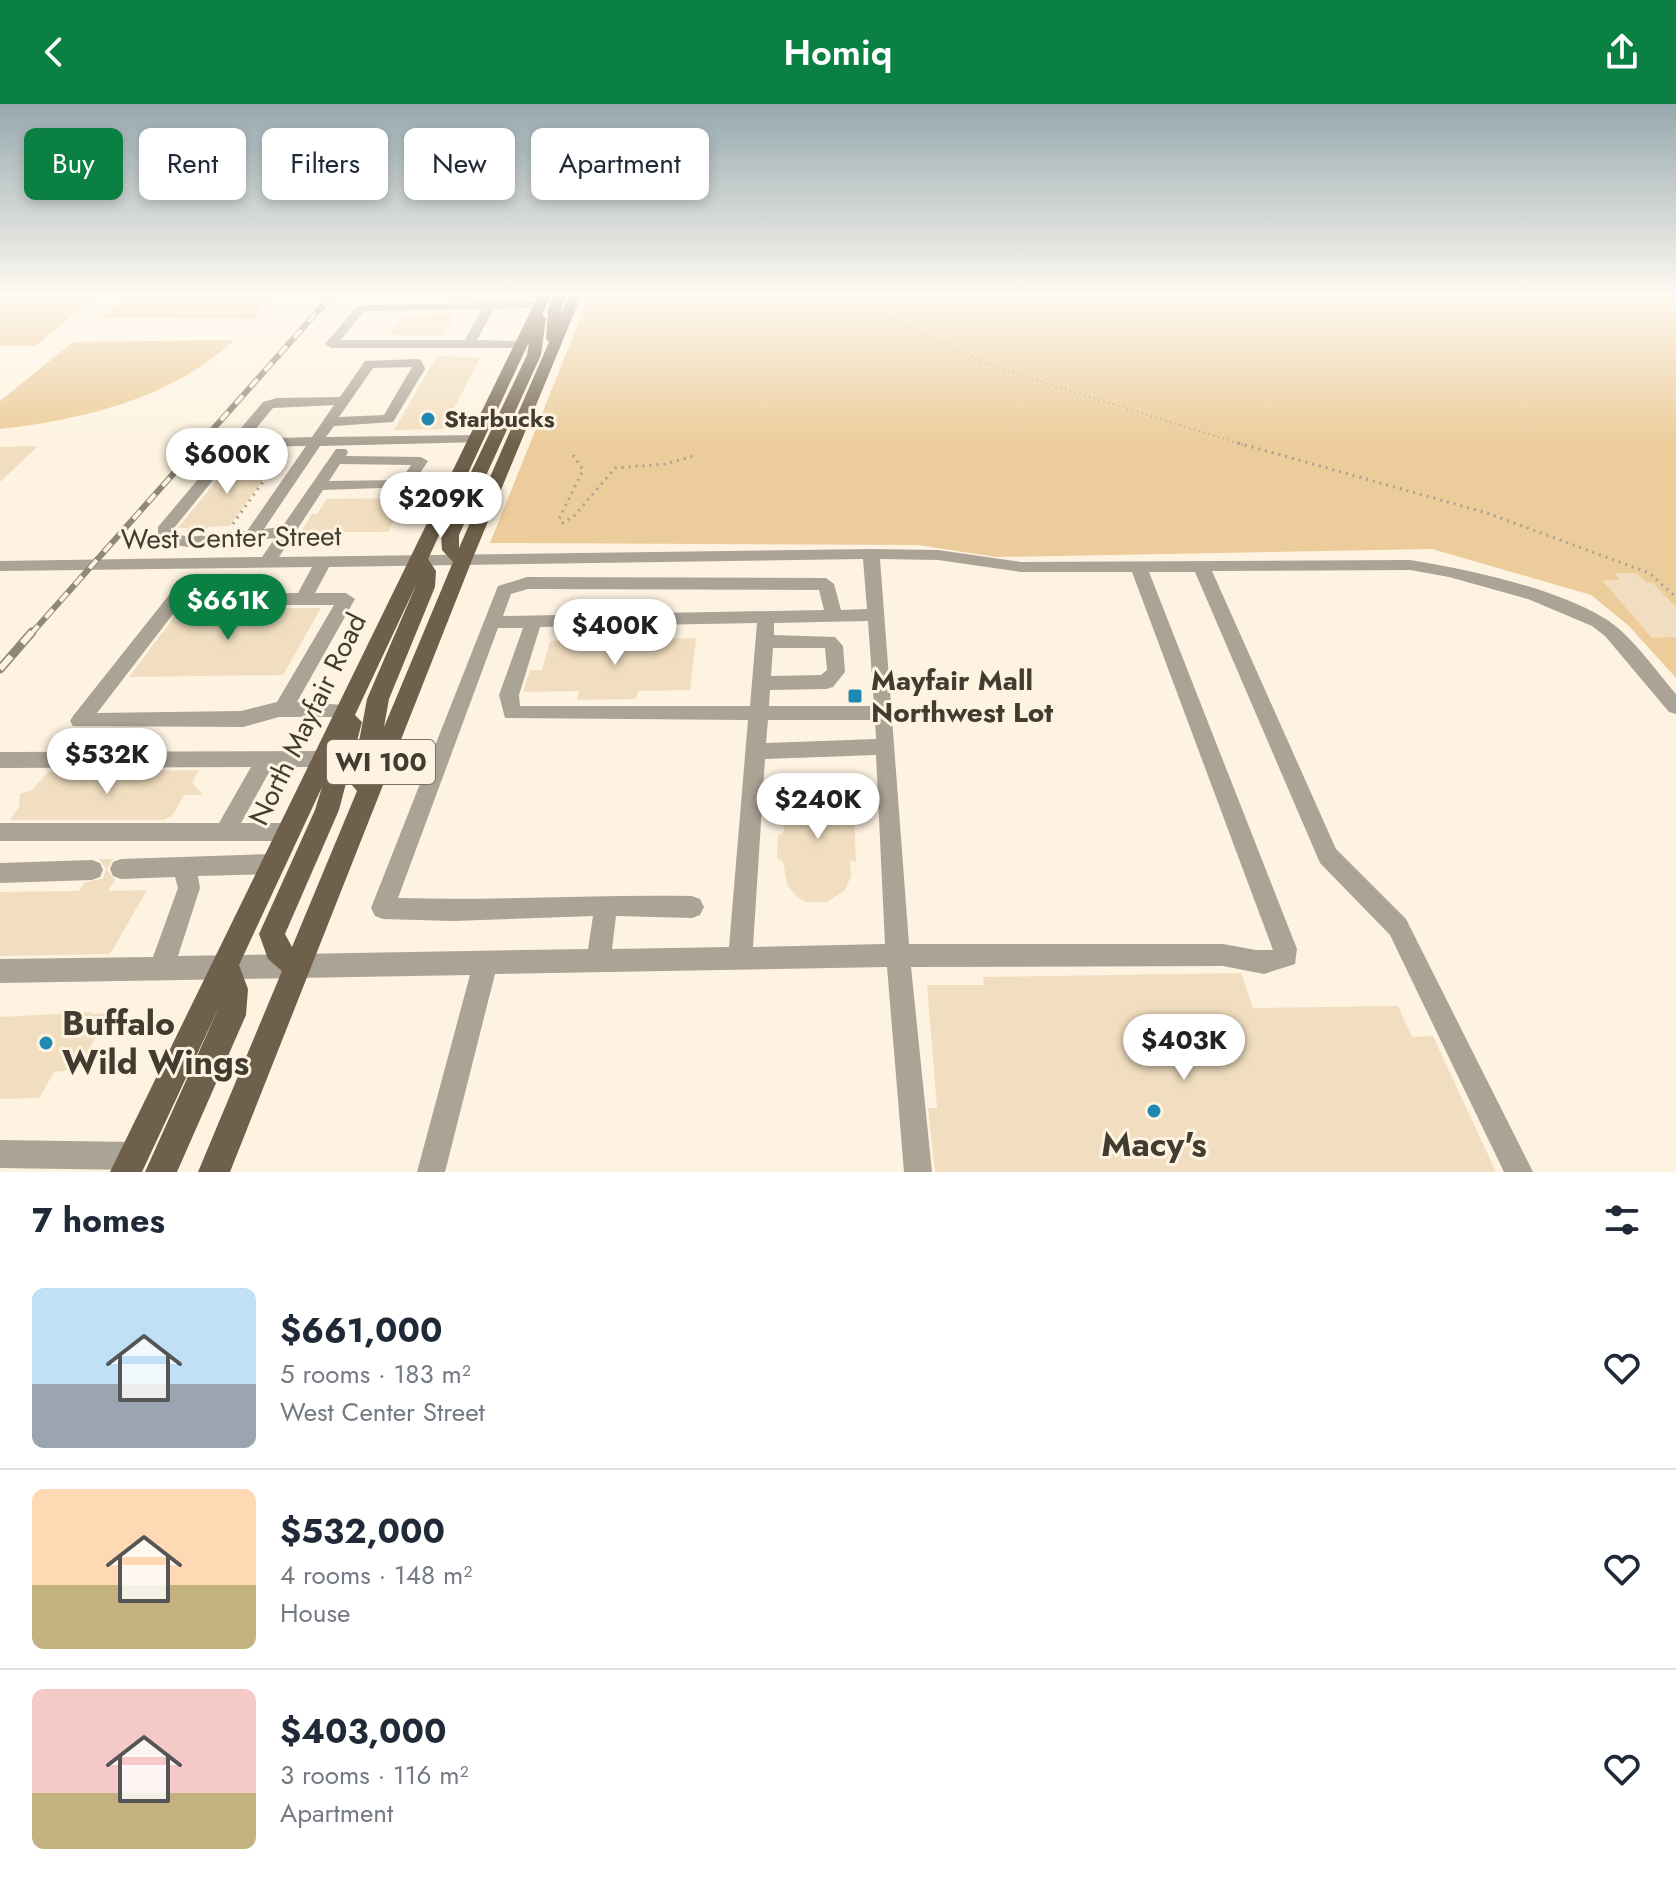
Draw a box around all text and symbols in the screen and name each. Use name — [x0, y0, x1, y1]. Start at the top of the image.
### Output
text: Homiq — [784, 26, 892, 78]
icon: back — [32, 30, 76, 74]
icon: share — [1600, 30, 1644, 74]
chip: Buy — [24, 128, 123, 200]
chip: Rent — [139, 128, 246, 200]
chip: Filters — [262, 128, 388, 200]
chip: New — [404, 128, 515, 200]
chip: Apartment — [531, 128, 709, 200]
place label: Starbucks — [444, 401, 555, 436]
marker: Starbucks — [419, 410, 437, 428]
pin: $600K — [171, 428, 283, 496]
text: $600K — [184, 435, 270, 473]
pin: $209K — [385, 472, 497, 540]
text: $209K — [398, 479, 484, 517]
street label: West Center Street — [120, 515, 342, 560]
pin: $661K — [172, 574, 284, 642]
text: $661K — [187, 581, 269, 619]
pin: $400K — [559, 599, 671, 667]
street label: North Mayfair Road — [238, 606, 377, 832]
text: $400K — [572, 606, 658, 644]
place label: Mayfair Mall Northwest Lot — [871, 660, 1053, 733]
marker: Mayfair Mall Northwest Lot — [846, 687, 864, 705]
pin: $532K — [51, 728, 163, 796]
text: $532K — [65, 735, 149, 773]
road number: WI 100 — [327, 740, 435, 784]
pin: $240K — [762, 773, 874, 841]
text: $240K — [775, 780, 861, 818]
place label: Buffalo Wild Wings — [62, 999, 249, 1087]
pin: $403K — [1128, 1014, 1240, 1082]
text: $403K — [1141, 1021, 1227, 1059]
marker: Buffalo Wild Wings — [37, 1034, 55, 1052]
marker: Macy's — [1145, 1102, 1163, 1120]
place label: Macy's — [1101, 1120, 1207, 1169]
text: 7 homes — [32, 1196, 165, 1245]
icon: filters — [1600, 1198, 1644, 1242]
text: $661,000 — [280, 1306, 443, 1355]
icon: home — [96, 1320, 192, 1416]
icon: heart — [1600, 1346, 1644, 1390]
text: 5 rooms · 183 m² — [280, 1355, 471, 1393]
text: West Center Street — [280, 1393, 485, 1431]
text: $532,000 — [280, 1507, 445, 1556]
icon: home — [96, 1521, 192, 1617]
icon: heart — [1600, 1547, 1644, 1591]
text: 4 rooms · 148 m² — [280, 1556, 472, 1594]
text: House — [280, 1594, 350, 1632]
text: $403,000 — [280, 1707, 447, 1756]
icon: home — [96, 1721, 192, 1817]
icon: heart — [1600, 1747, 1644, 1791]
text: 3 rooms · 116 m² — [280, 1756, 469, 1794]
text: Apartment — [280, 1794, 393, 1832]

